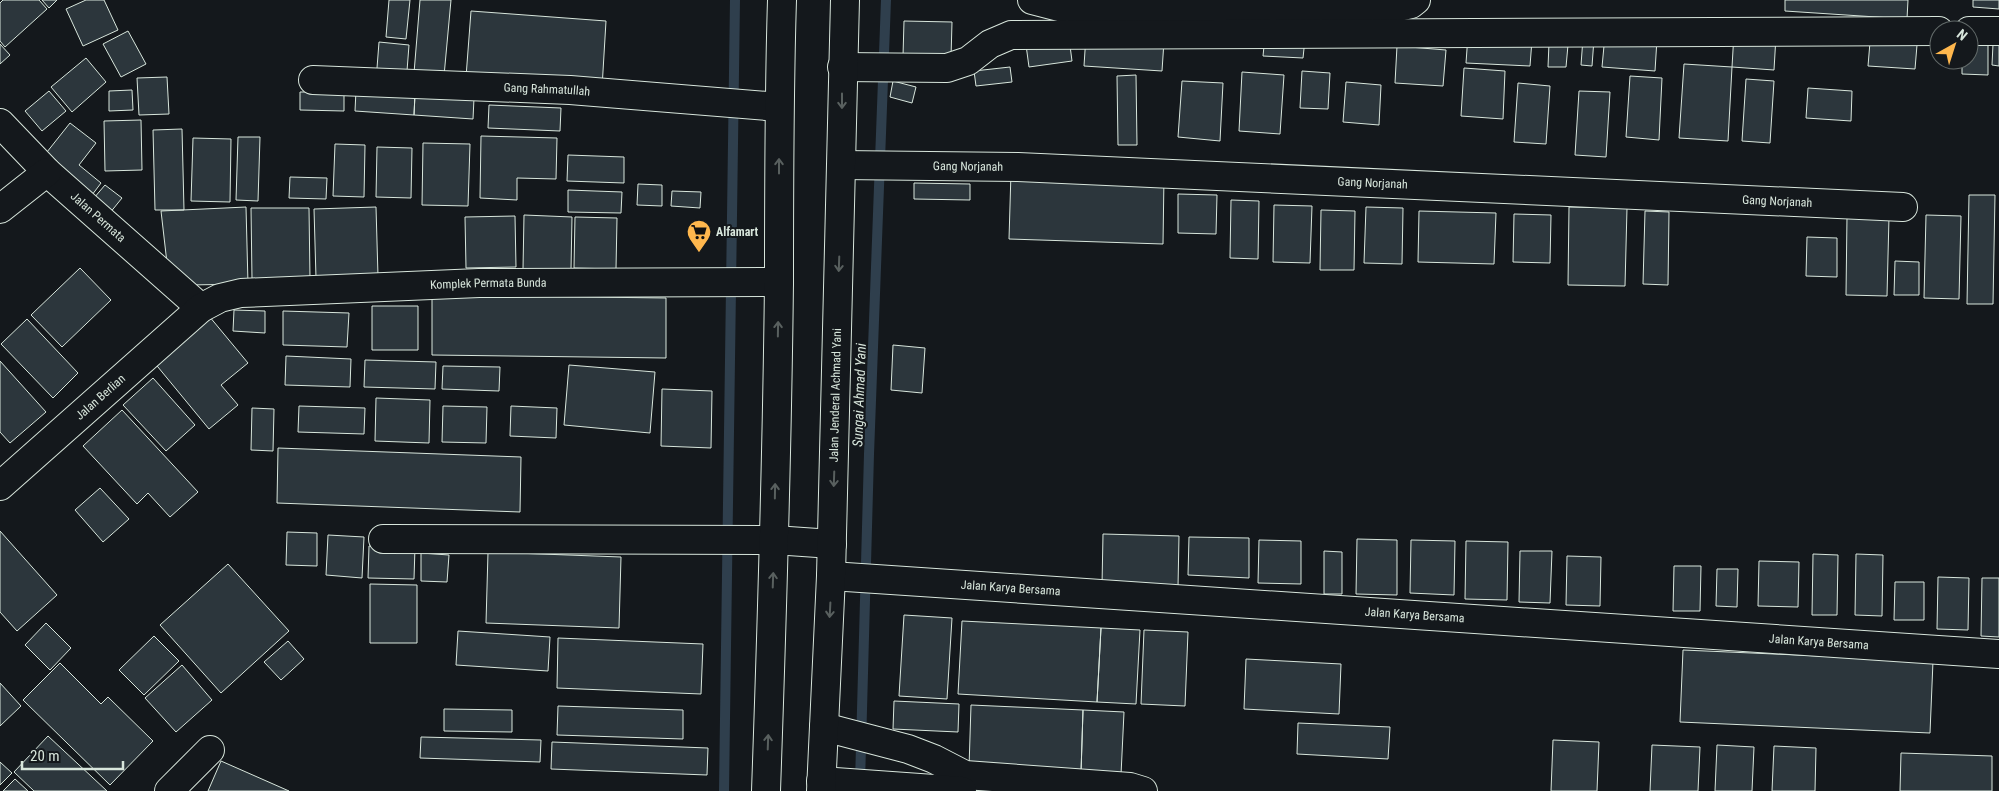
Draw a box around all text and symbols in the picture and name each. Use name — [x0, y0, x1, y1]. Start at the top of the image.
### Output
north arrow — [1929, 20, 1979, 70]
text: N — [1954, 26, 1971, 44]
street label: Gang Rahmatullah — [503, 80, 591, 99]
one-way arrow — [837, 92, 847, 109]
one-way arrow — [774, 158, 784, 174]
street label: Gang Norjanah — [933, 159, 1003, 174]
street label: Gang Norjanah — [1337, 174, 1408, 192]
street label: Jalan Permata — [68, 189, 129, 245]
street label: Gang Norjanah — [1742, 193, 1813, 210]
supermarket icon: Alfamart — [686, 219, 712, 253]
place label: Alfamart — [716, 225, 759, 239]
one-way arrow — [835, 255, 844, 271]
street label: Komplek Permata Bunda — [430, 276, 547, 292]
one-way arrow — [773, 321, 783, 337]
street label: Jalan Jenderal Achmad Yani — [827, 328, 844, 463]
water label: Sungai Ahmad Yani — [849, 342, 869, 447]
street label: Jalan Berlian — [73, 371, 128, 423]
one-way arrow — [829, 470, 838, 486]
one-way arrow — [770, 483, 780, 500]
one-way arrow — [769, 572, 778, 588]
street label: Jalan Karya Bersama — [960, 578, 1061, 598]
one-way arrow — [825, 602, 834, 618]
street label: Jalan Karya Bersama — [1364, 605, 1465, 625]
street label: Jalan Karya Bersama — [1768, 632, 1869, 652]
one-way arrow — [763, 735, 773, 751]
scale bar — [22, 738, 124, 770]
text: 20 m — [30, 747, 60, 765]

